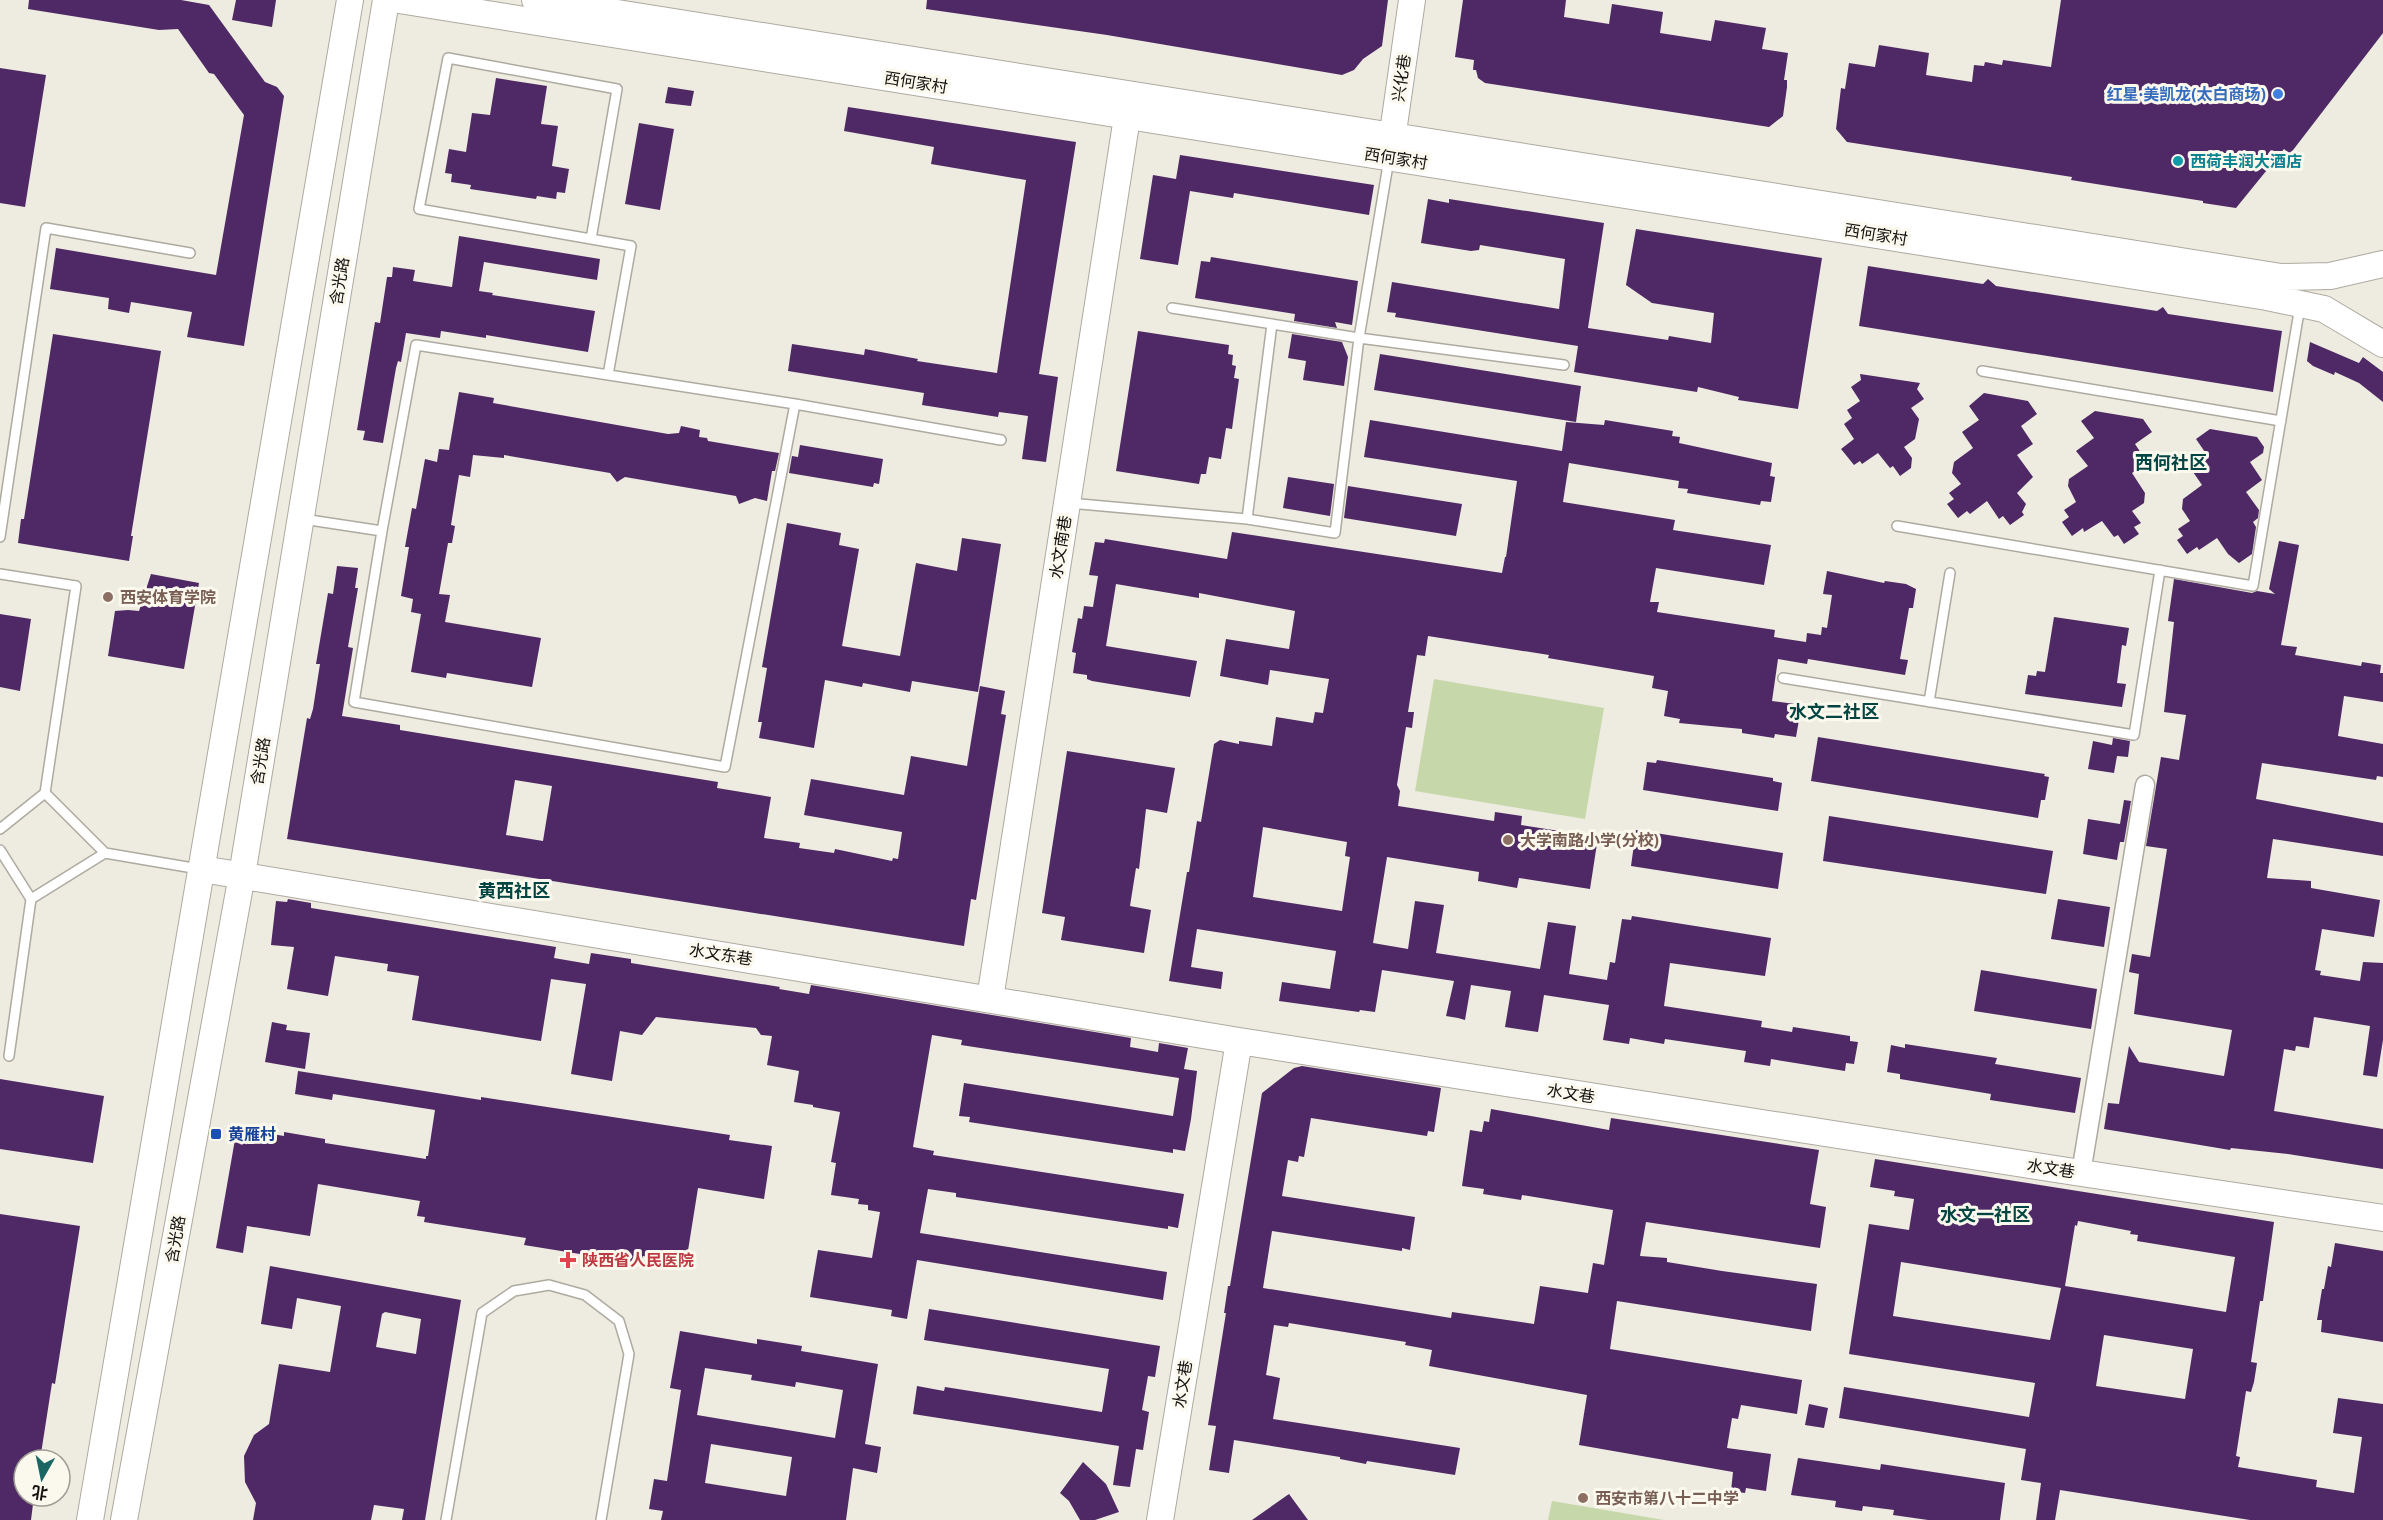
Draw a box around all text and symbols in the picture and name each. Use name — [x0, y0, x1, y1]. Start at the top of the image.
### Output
street label: 兴化巷 — [1387, 53, 1415, 103]
street label: 西何家村 — [883, 66, 949, 98]
place label: 红星·美凯龙(太白商场) — [2107, 83, 2266, 105]
marker: 红星·美凯龙(太白商场) — [2271, 87, 2285, 101]
street label: 西何家村 — [1363, 142, 1429, 174]
place label: 西荷丰润大酒店 — [2190, 150, 2302, 172]
marker: 西荷丰润大酒店 — [2171, 154, 2185, 168]
street label: 西何家村 — [1843, 218, 1909, 250]
street label: 含光路 — [324, 256, 354, 306]
district label: 西何社区 — [2135, 450, 2207, 474]
street label: 水文南巷 — [1044, 514, 1076, 580]
place label: 西安体育学院 — [120, 586, 216, 608]
marker: 西安体育学院 — [101, 590, 115, 604]
district label: 水文二社区 — [1789, 699, 1879, 723]
street label: 含光路 — [245, 736, 275, 786]
place label: 大学南路小学(分校) — [1520, 829, 1659, 851]
marker: 大学南路小学(分校) — [1501, 833, 1515, 847]
district label: 黄西社区 — [478, 878, 550, 902]
street label: 水文东巷 — [688, 938, 754, 970]
street label: 水文巷 — [1546, 1078, 1596, 1108]
place label: 黄雁村 — [228, 1123, 276, 1145]
marker: 黄雁村 — [209, 1127, 223, 1141]
street label: 水文巷 — [2026, 1153, 2076, 1183]
district label: 水文一社区 — [1940, 1202, 2030, 1226]
street label: 含光路 — [160, 1213, 190, 1265]
place label: 陕西省人民医院 — [582, 1249, 694, 1271]
marker: 陕西省人民医院 — [559, 1251, 577, 1269]
street label: 水文巷 — [1167, 1359, 1197, 1409]
north arrow — [12, 1448, 72, 1508]
text: 北 — [30, 1481, 49, 1505]
place label: 西安市第八十二中学 — [1595, 1487, 1739, 1509]
marker: 西安市第八十二中学 — [1576, 1491, 1590, 1505]

